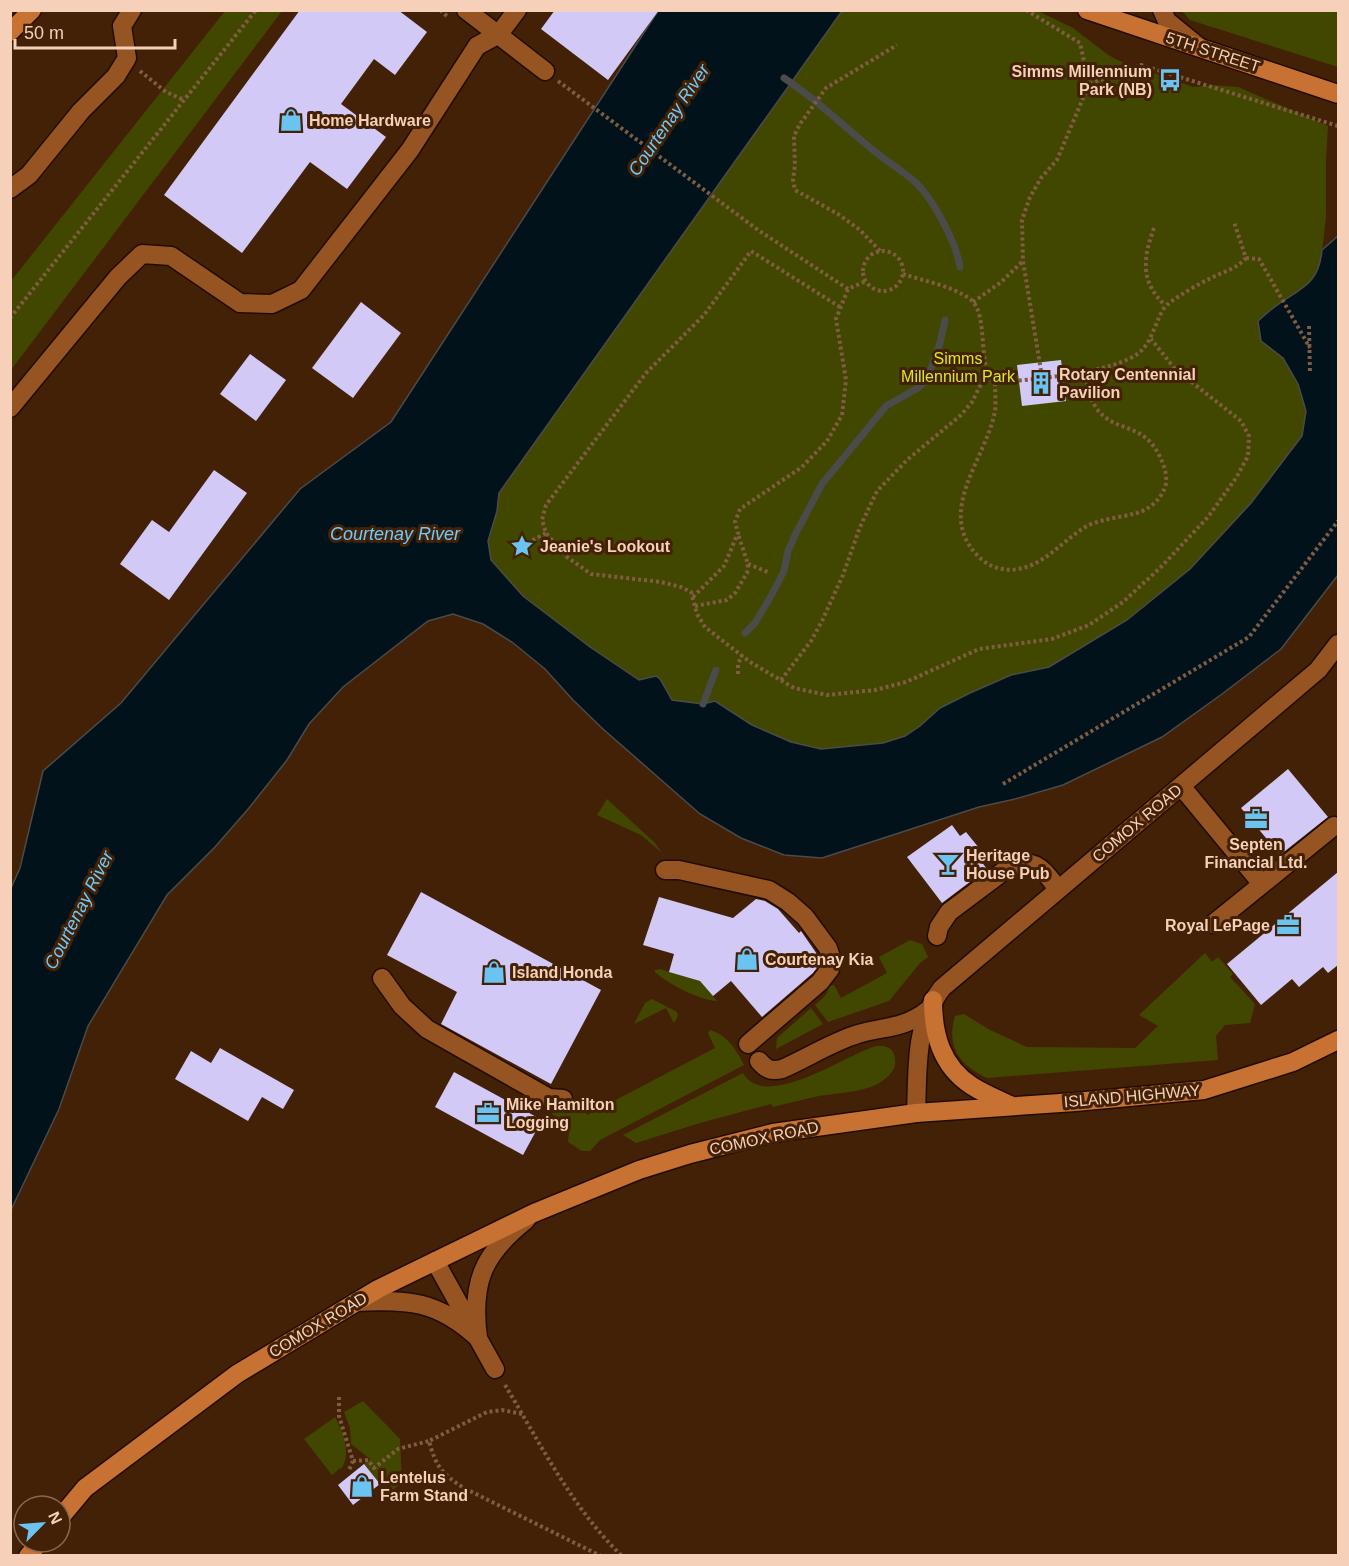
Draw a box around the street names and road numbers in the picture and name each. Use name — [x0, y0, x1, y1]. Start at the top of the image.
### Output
street label: 5TH STREET — [1164, 29, 1262, 75]
street label: COMOX ROAD — [1089, 781, 1185, 865]
street label: ISLAND HIGHWAY — [1063, 1082, 1201, 1110]
street label: COMOX ROAD — [708, 1118, 820, 1158]
street label: COMOX ROAD — [266, 1289, 370, 1361]

